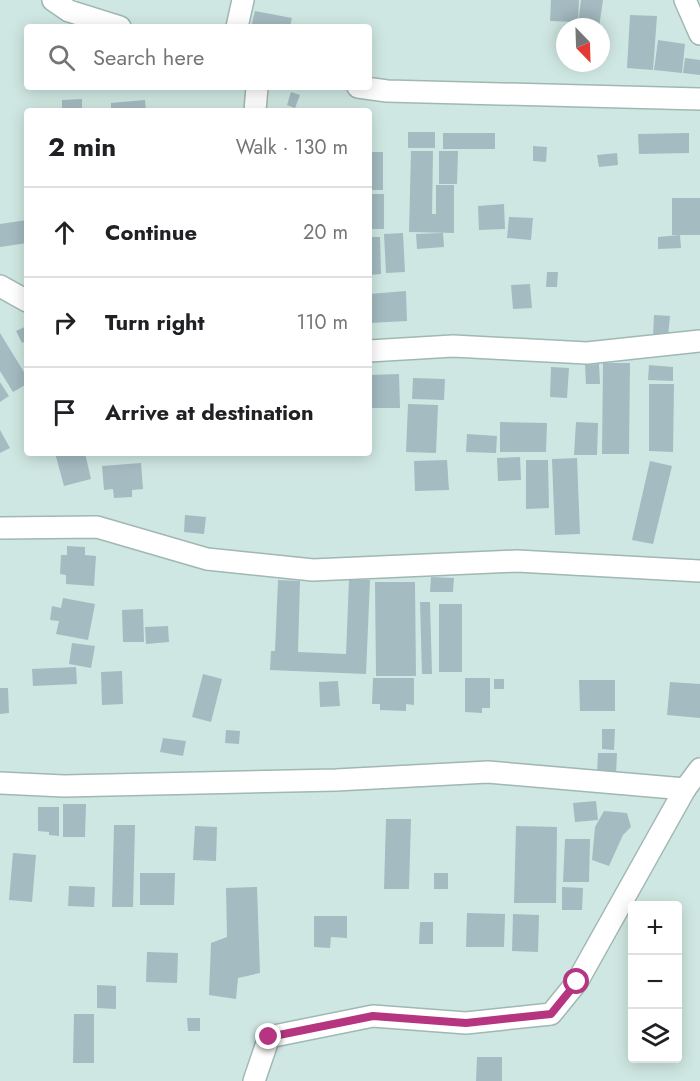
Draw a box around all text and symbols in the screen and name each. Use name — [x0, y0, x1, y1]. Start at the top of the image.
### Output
north arrow — [556, 18, 610, 72]
search box — [24, 24, 372, 90]
icon: search — [45, 41, 78, 74]
text: Search here — [93, 41, 204, 73]
text: 2 min — [48, 128, 116, 166]
text: Walk · 130 m — [236, 133, 348, 162]
icon: ahead — [48, 216, 81, 249]
text: Continue — [105, 216, 197, 248]
text: 20 m — [303, 218, 348, 247]
icon: right — [48, 306, 81, 339]
text: Turn right — [105, 306, 205, 338]
text: 110 m — [296, 308, 348, 337]
icon: arrive — [48, 396, 81, 429]
text: Arrive at destination — [105, 396, 314, 428]
map controls — [628, 901, 682, 1063]
button: + — [628, 901, 682, 955]
button: − — [628, 955, 682, 1009]
route start — [563, 968, 589, 994]
button: layers — [628, 1009, 682, 1063]
route end — [255, 1023, 281, 1049]

